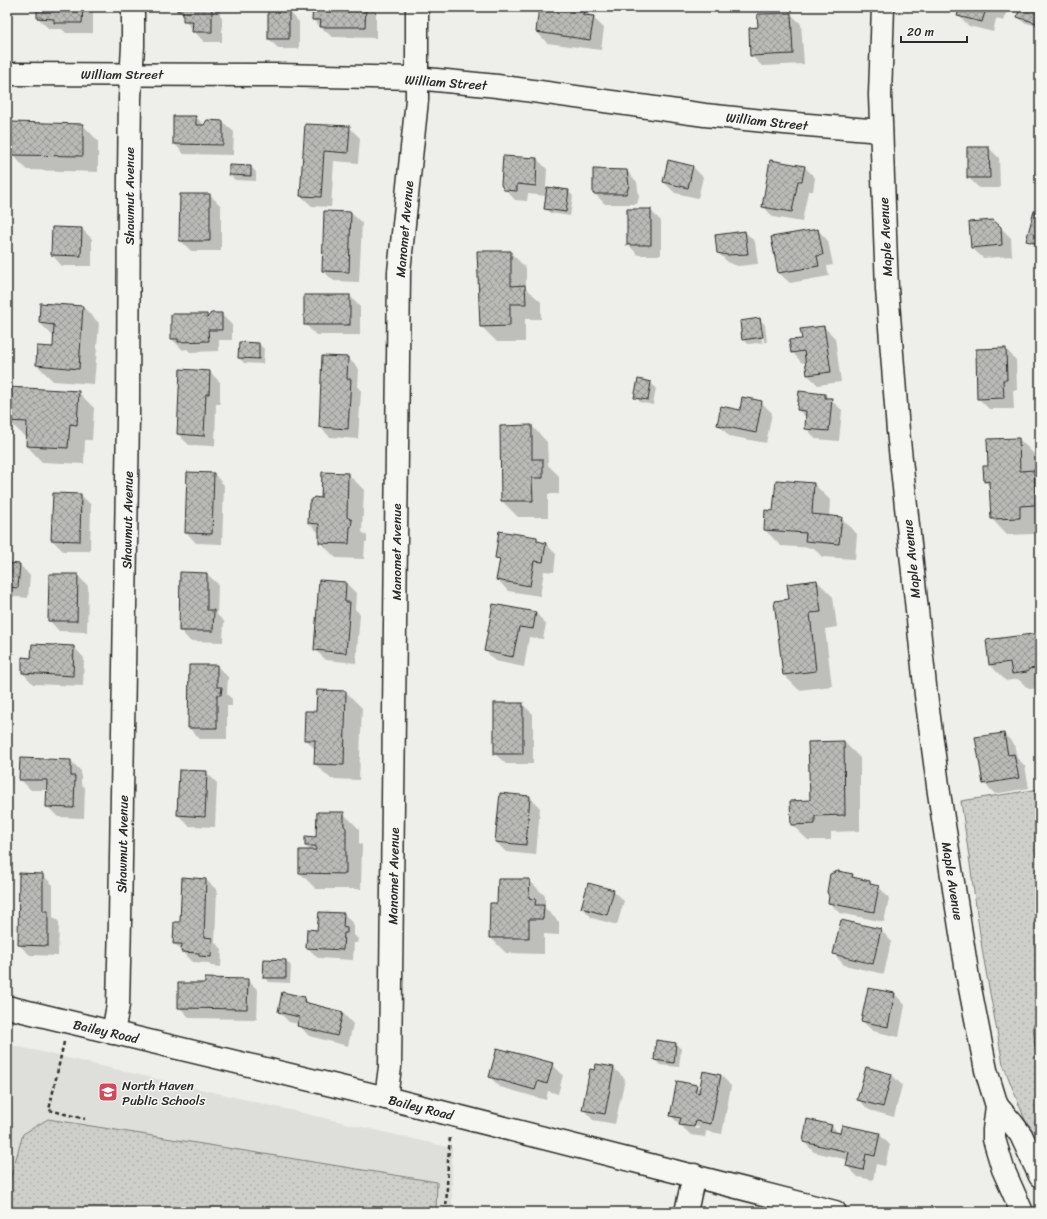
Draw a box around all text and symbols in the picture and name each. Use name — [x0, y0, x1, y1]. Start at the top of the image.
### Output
scale bar — [901, 18, 967, 44]
text: 20 m — [907, 21, 934, 43]
street label: William Street — [81, 63, 164, 86]
street label: William Street — [404, 68, 489, 97]
street label: William Street — [725, 106, 810, 137]
street label: Shawmut Avenue — [118, 147, 141, 245]
street label: Manomet Avenue — [389, 180, 420, 278]
street label: Maple Avenue — [872, 196, 899, 277]
street label: Shawmut Avenue — [115, 470, 140, 569]
street label: Manomet Avenue — [385, 503, 408, 601]
street label: Maple Avenue — [896, 518, 927, 600]
street label: Shawmut Avenue — [110, 794, 135, 893]
street label: Manomet Avenue — [381, 827, 406, 925]
street label: Maple Avenue — [935, 840, 970, 922]
street label: Bailey Road — [71, 1013, 142, 1050]
place label: North Haven Public Schools — [122, 1074, 206, 1112]
school or university icon: North Haven Public Schools — [97, 1081, 119, 1103]
street label: Bailey Road — [386, 1088, 457, 1127]

